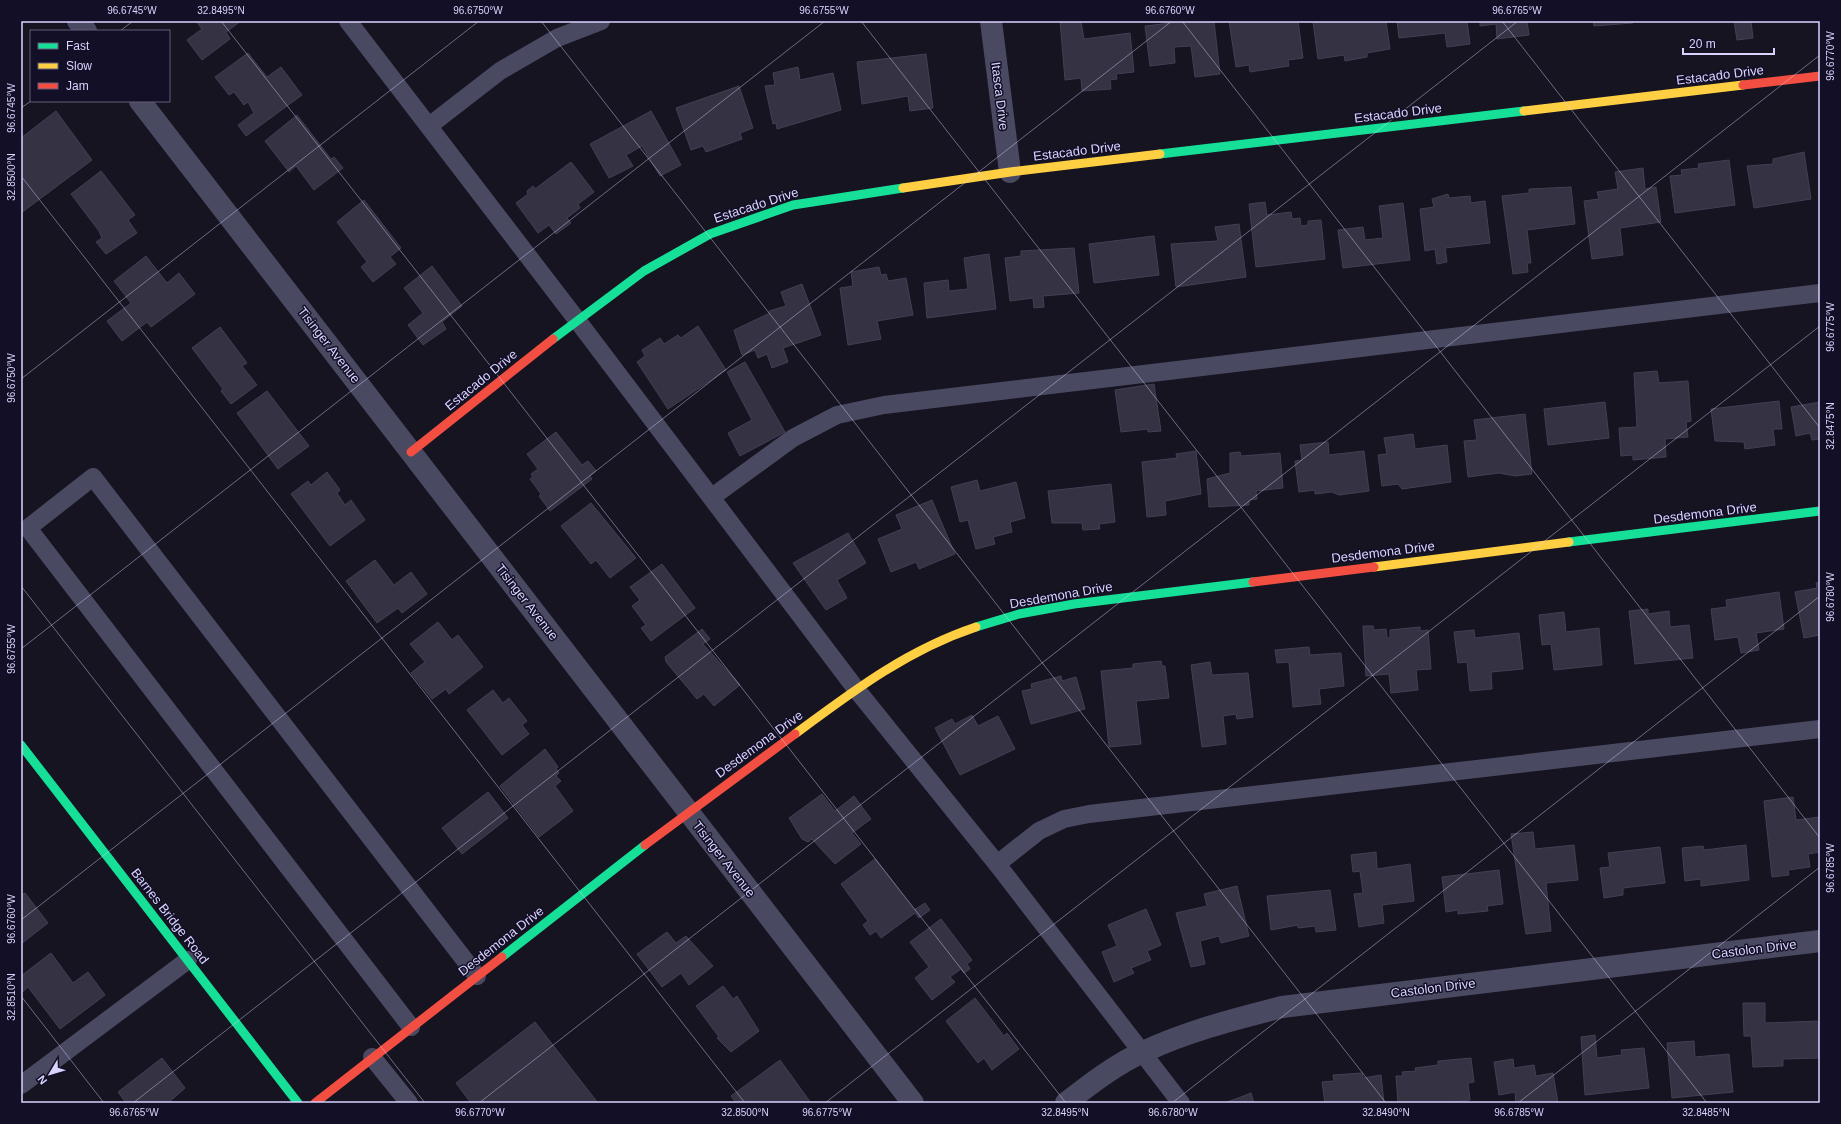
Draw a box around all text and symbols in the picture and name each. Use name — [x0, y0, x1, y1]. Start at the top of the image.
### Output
text: 96.6745°W — [107, 5, 157, 16]
text: 32.8495°N — [197, 5, 245, 16]
text: 96.6750°W — [453, 5, 503, 16]
text: 96.6755°W — [799, 5, 849, 16]
text: 96.6760°W — [1145, 5, 1195, 16]
text: 96.6765°W — [1492, 5, 1542, 16]
legend — [30, 30, 170, 102]
scale bar — [1683, 30, 1774, 56]
text: 96.6770°W — [1825, 31, 1836, 81]
text: 20 m — [1689, 37, 1716, 51]
text: Fast — [66, 39, 90, 53]
text: Slow — [66, 59, 92, 73]
street label: Itasca Drive — [988, 61, 1012, 131]
street label: Estacado Drive — [1675, 62, 1765, 88]
text: Jam — [66, 79, 89, 93]
text: 96.6745°W — [6, 83, 17, 133]
street label: Estacado Drive — [1353, 100, 1443, 126]
street label: Estacado Drive — [1032, 138, 1122, 164]
text: 32.8500°N — [6, 153, 17, 201]
street label: Estacado Drive — [712, 184, 800, 226]
text: 96.6775°W — [1825, 302, 1836, 352]
street label: Tisinger Avenue — [295, 304, 363, 386]
street label: Estacado Drive — [442, 346, 520, 414]
text: 96.6750°W — [6, 353, 17, 403]
text: 32.8475°N — [1825, 402, 1836, 450]
street label: Desdemona Drive — [1652, 499, 1758, 527]
street label: Desdemona Drive — [1330, 538, 1436, 566]
street label: Tisinger Avenue — [493, 561, 561, 643]
text: 96.6780°W — [1825, 572, 1836, 622]
street label: Desdemona Drive — [1008, 579, 1114, 611]
text: 96.6755°W — [6, 624, 17, 674]
street label: Desdemona Drive — [713, 707, 805, 781]
street label: Tisinger Avenue — [690, 818, 758, 900]
text: 96.6785°W — [1825, 843, 1836, 893]
street label: Barnes Bridge Road — [128, 865, 212, 967]
text: 96.6760°W — [6, 894, 17, 944]
street label: Desdemona Drive — [455, 903, 547, 979]
street label: Castolon Drive — [1711, 936, 1797, 962]
text: 32.8510°N — [6, 973, 17, 1021]
street label: Castolon Drive — [1390, 975, 1476, 1001]
north arrow — [30, 1054, 70, 1094]
text: N — [35, 1073, 49, 1087]
text: 96.6765°W — [109, 1107, 159, 1118]
text: 96.6770°W — [455, 1107, 505, 1118]
text: 32.8500°N — [721, 1107, 769, 1118]
text: 96.6775°W — [802, 1107, 852, 1118]
text: 32.8495°N — [1041, 1107, 1089, 1118]
text: 96.6780°W — [1148, 1107, 1198, 1118]
text: 32.8490°N — [1362, 1107, 1410, 1118]
text: 96.6785°W — [1494, 1107, 1544, 1118]
text: 32.8485°N — [1682, 1107, 1730, 1118]

